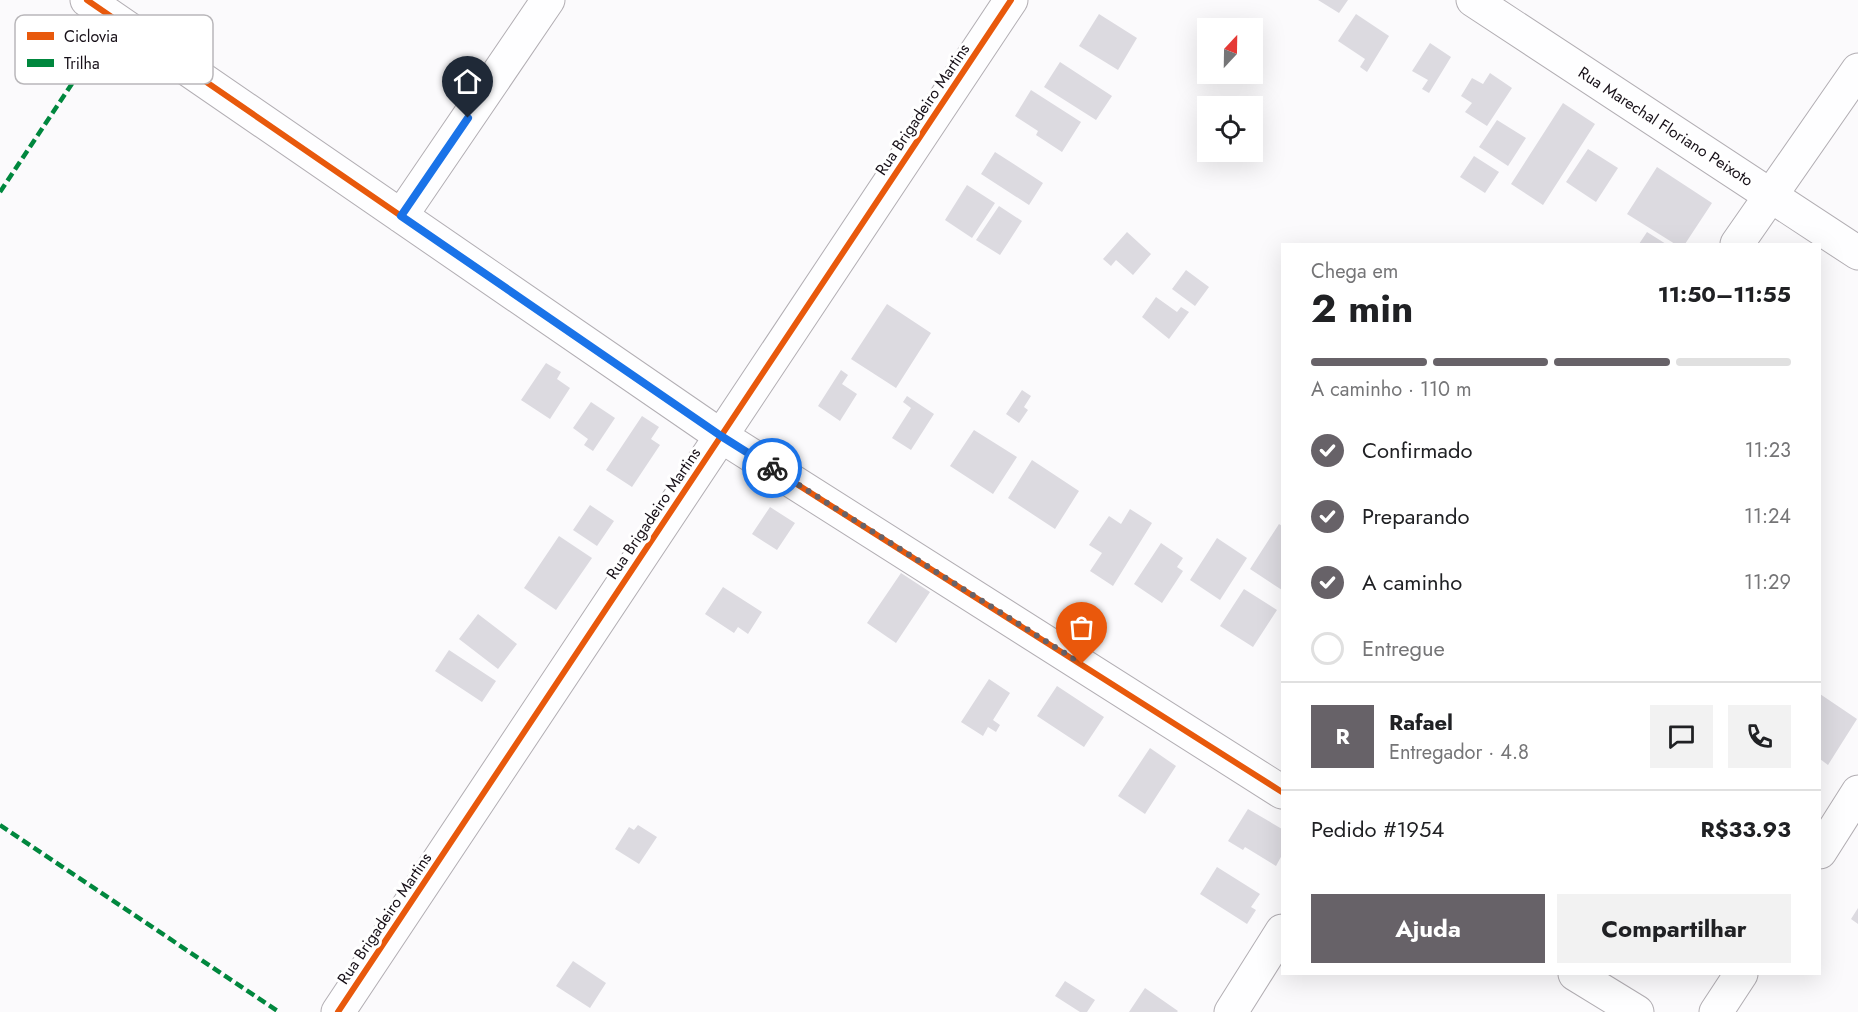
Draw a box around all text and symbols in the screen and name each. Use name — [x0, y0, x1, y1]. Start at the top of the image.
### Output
legend — [15, 15, 213, 84]
north arrow — [1197, 18, 1263, 84]
map controls — [1197, 18, 1263, 162]
text: Ciclovia — [64, 25, 118, 48]
street label: Rua Brigadeiro Martins — [870, 39, 975, 180]
text: Trilha — [64, 52, 100, 75]
pin — [442, 56, 493, 118]
street label: Rua Marechal Floriano Peixoto — [1574, 61, 1758, 192]
icon: home — [451, 65, 484, 98]
button: locate — [1197, 96, 1263, 162]
text: Chega em — [1311, 257, 1398, 286]
text: 11:50–11:55 — [1658, 278, 1791, 310]
text: 2 min — [1311, 280, 1413, 337]
text: A caminho · 110 m — [1311, 375, 1472, 404]
icon: check — [1311, 434, 1344, 467]
text: Confirmado — [1362, 434, 1472, 466]
text: 11:23 — [1745, 436, 1791, 465]
courier — [742, 438, 802, 498]
street label: Rua Brigadeiro Martins — [601, 443, 706, 584]
icon: bike — [756, 452, 789, 485]
icon: check — [1311, 500, 1344, 533]
text: Preparando — [1362, 500, 1470, 532]
text: 11:24 — [1744, 502, 1791, 531]
icon: check — [1311, 566, 1344, 599]
text: A caminho — [1362, 566, 1462, 598]
text: 11:29 — [1744, 568, 1791, 597]
pin — [1056, 602, 1107, 664]
icon: bag — [1065, 611, 1098, 644]
text: Entregue — [1362, 632, 1445, 664]
button: chat — [1650, 705, 1713, 768]
button: phone — [1728, 705, 1791, 768]
text: Rafael — [1389, 706, 1453, 738]
text: R — [1335, 720, 1350, 752]
text: Entregador · 4.8 — [1389, 738, 1529, 767]
text: Pedido #1954 — [1311, 813, 1444, 845]
text: R$33.93 — [1701, 813, 1791, 845]
street label: Rua Brigadeiro Martins — [332, 848, 437, 989]
button: Ajuda — [1311, 894, 1545, 963]
button: Compartilhar — [1557, 894, 1791, 963]

